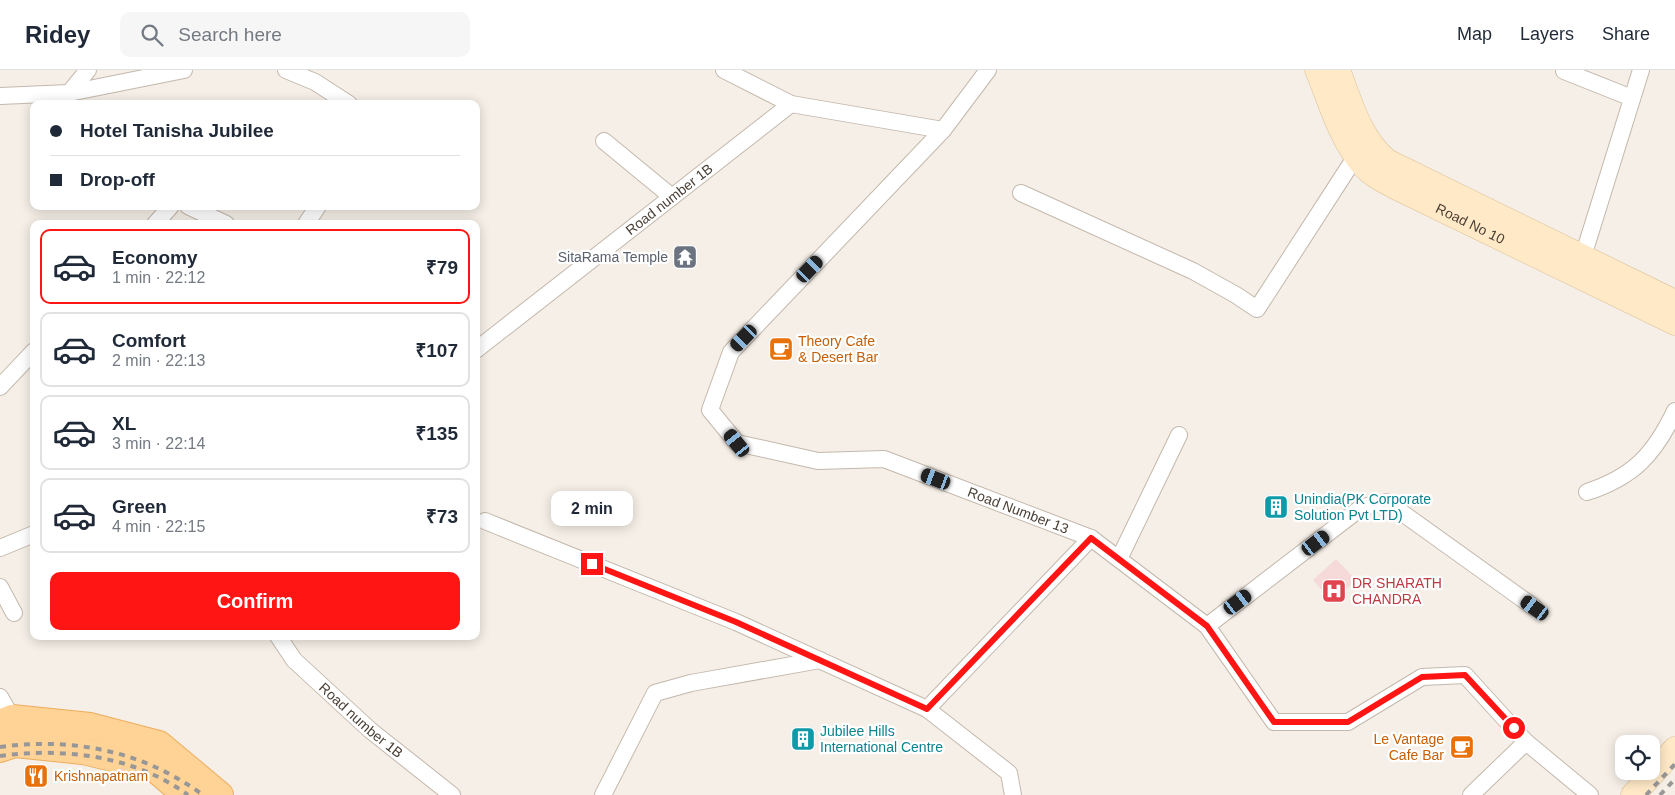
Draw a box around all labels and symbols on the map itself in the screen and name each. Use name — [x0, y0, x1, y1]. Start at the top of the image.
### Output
street label: Road number 1B — [622, 160, 716, 238]
street label: Road No 10 — [1433, 200, 1508, 247]
temple icon: SitaRama Temple — [672, 244, 698, 270]
place label: SitaRama Temple — [558, 249, 668, 265]
car — [794, 253, 825, 285]
car — [728, 322, 759, 354]
place label: Theory Cafe & Desert Bar — [798, 333, 878, 365]
cafe icon: Theory Cafe & Desert Bar — [768, 336, 794, 362]
car — [721, 427, 752, 459]
car — [919, 467, 952, 491]
street label: Road Number 13 — [966, 484, 1071, 537]
place label: Unindia(PK Corporate Solution Pvt LTD) — [1294, 491, 1431, 523]
callout: 2 min — [551, 492, 633, 526]
building icon: Unindia(PK Corporate Solution Pvt LTD) — [1263, 494, 1289, 520]
car — [1299, 528, 1332, 558]
route end — [581, 553, 603, 575]
place label: DR SHARATH CHANDRA — [1352, 575, 1442, 607]
hospital icon: DR SHARATH CHANDRA — [1321, 578, 1347, 604]
car — [1221, 587, 1254, 617]
car — [1518, 593, 1551, 623]
street label: Road number 1B — [316, 679, 406, 761]
route start — [1503, 717, 1525, 739]
place label: Jubilee Hills International Centre — [820, 723, 943, 755]
building icon: Jubilee Hills International Centre — [790, 726, 816, 752]
place label: Le Vantage Cafe Bar — [1373, 731, 1444, 763]
cafe icon: Le Vantage Cafe Bar — [1449, 734, 1475, 760]
restaurant icon: Krishnapatnam — [23, 763, 49, 789]
place label: Krishnapatnam — [54, 768, 148, 784]

